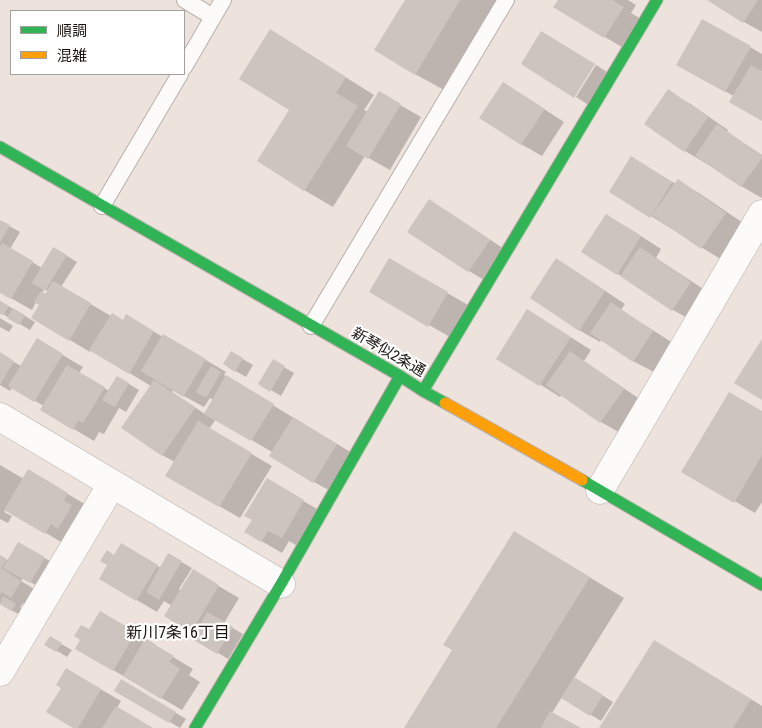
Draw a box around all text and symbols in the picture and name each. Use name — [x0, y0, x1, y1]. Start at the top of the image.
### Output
legend — [10, 10, 185, 75]
text: 順調 — [57, 22, 87, 40]
text: 混雑 — [57, 47, 87, 65]
street label: 新琴似2条通 — [348, 325, 428, 381]
district label: 新川7条16丁目 — [126, 624, 230, 644]

